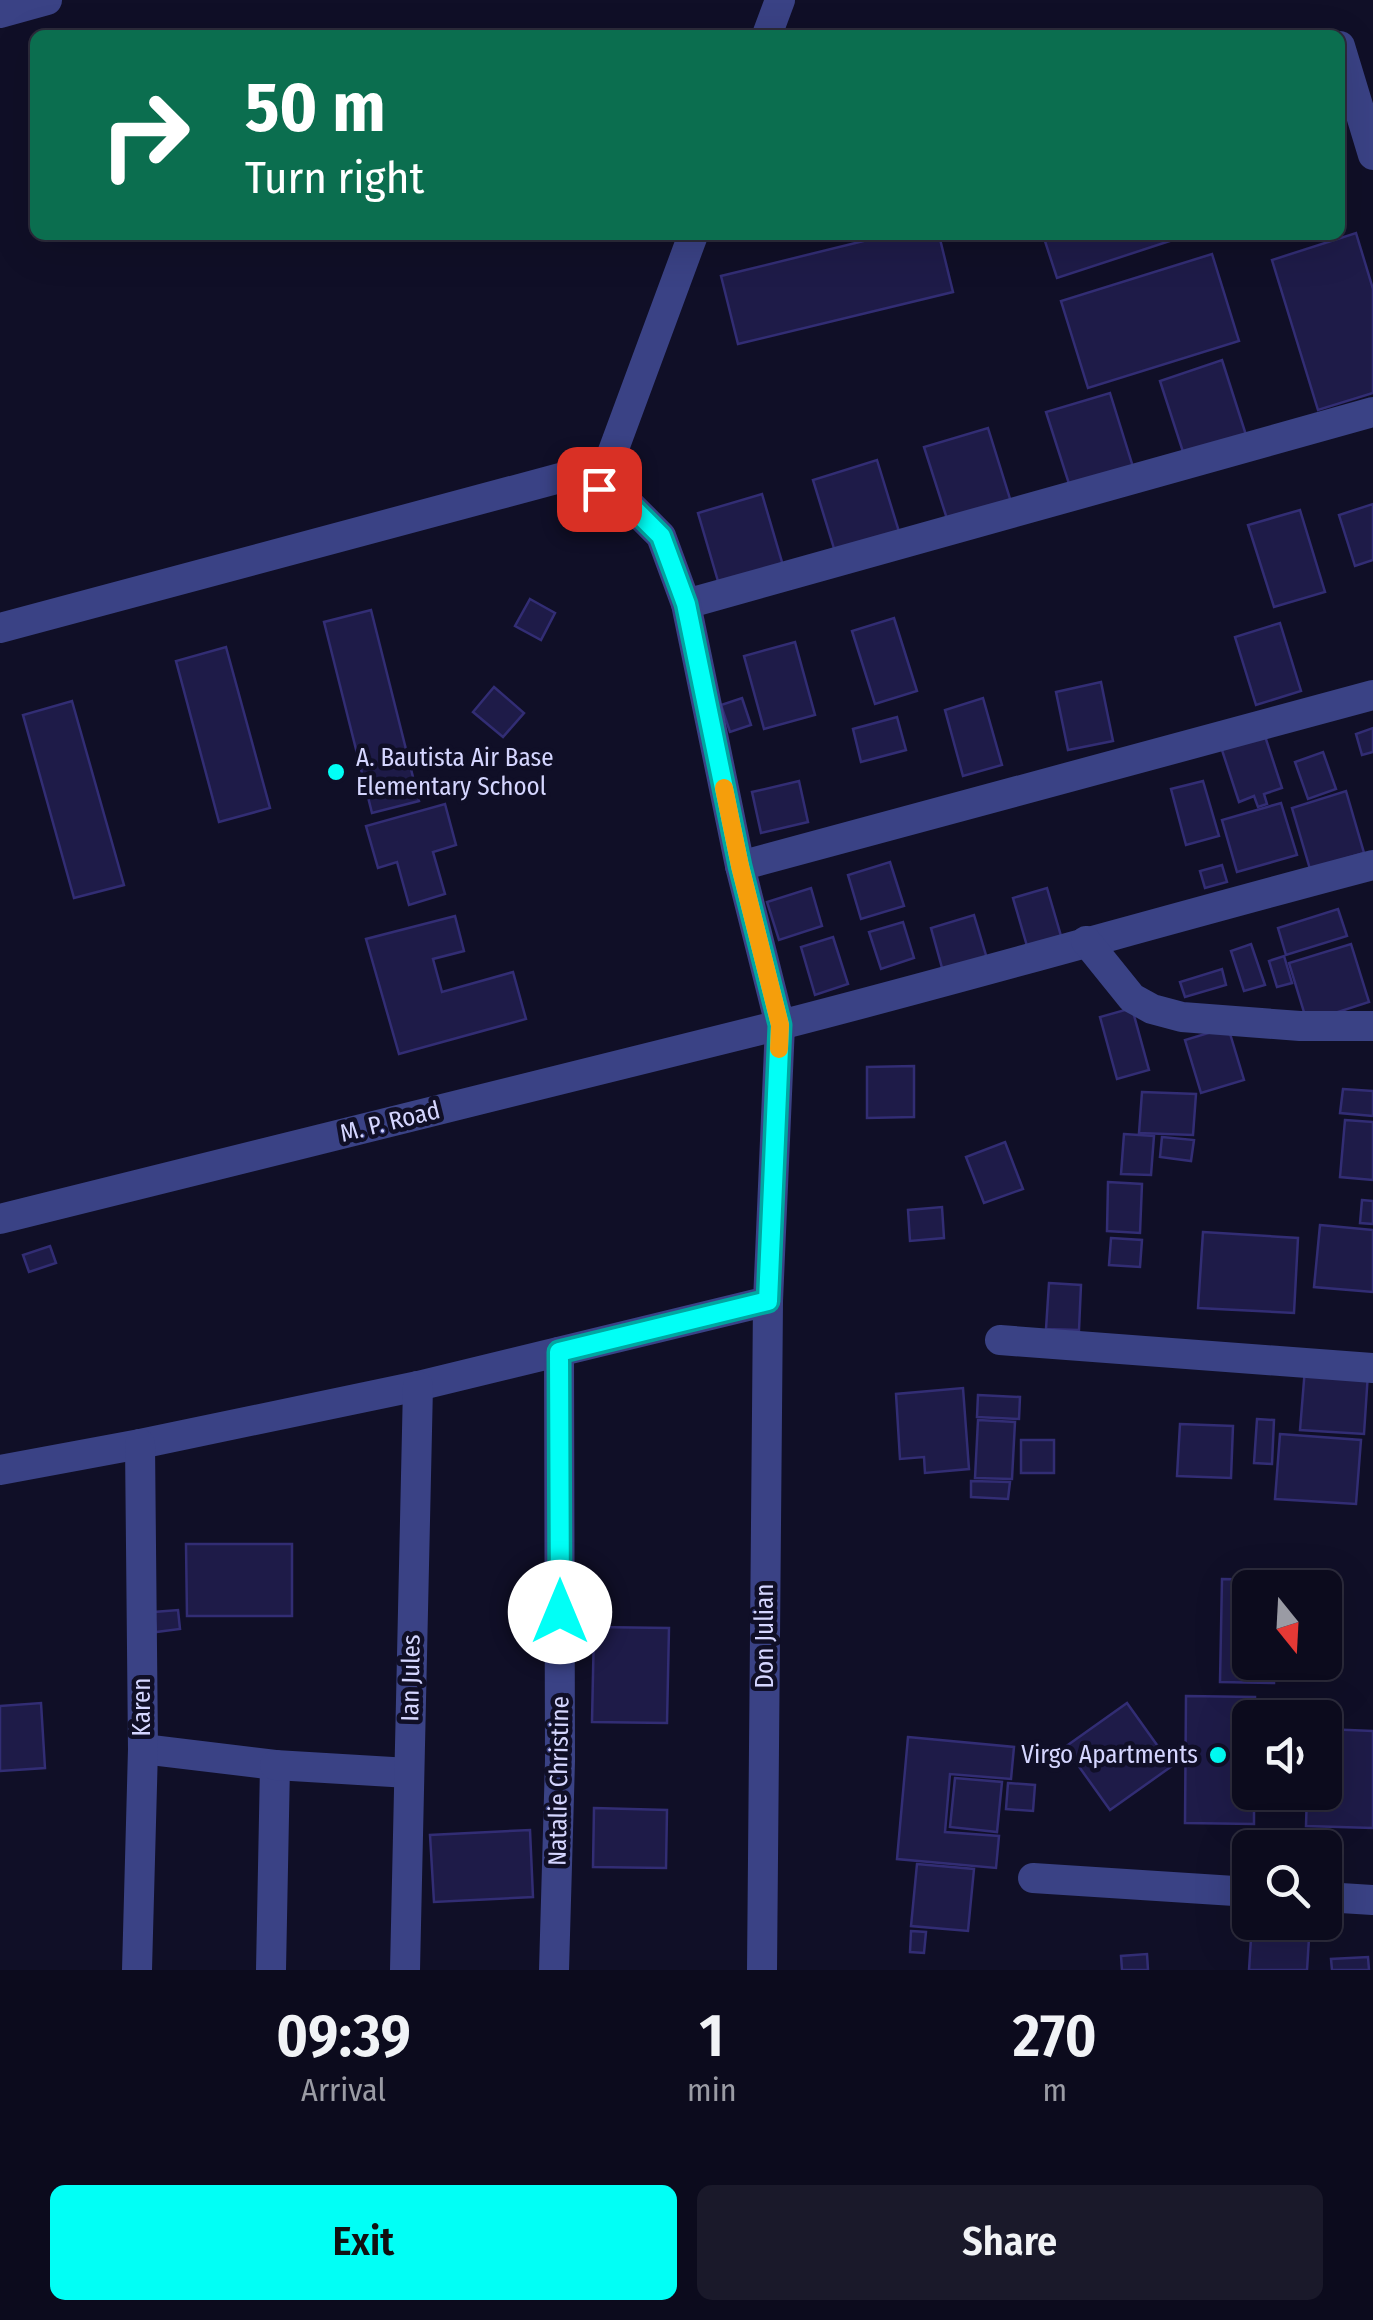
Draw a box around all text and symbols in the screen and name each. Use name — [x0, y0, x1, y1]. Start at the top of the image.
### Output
text: 50 m — [245, 66, 386, 150]
icon: right — [80, 70, 210, 200]
text: Turn right — [245, 151, 424, 205]
pin — [557, 447, 642, 532]
icon: arrive — [572, 462, 627, 517]
place label: A. Bautista Air Base Elementary School — [356, 743, 554, 802]
marker: A. Bautista Air Base Elementary School — [325, 761, 347, 783]
street label: M. P. Road — [337, 1095, 443, 1149]
position arrow — [508, 1560, 612, 1664]
north arrow — [1232, 1570, 1342, 1680]
map controls — [1232, 1570, 1342, 1940]
street label: Don Julian — [750, 1584, 780, 1688]
street label: Ian Jules — [395, 1634, 427, 1722]
street label: Karen — [127, 1678, 157, 1736]
street label: Natalie Christine — [543, 1696, 575, 1866]
button: sound — [1232, 1700, 1342, 1810]
place label: Virgo Apartments — [1021, 1740, 1198, 1770]
marker: Virgo Apartments — [1207, 1744, 1229, 1766]
button: search — [1232, 1830, 1342, 1940]
text: 09:39 — [276, 2000, 411, 2072]
text: 1 — [699, 2000, 724, 2072]
text: 270 — [1013, 2000, 1097, 2072]
text: Arrival — [301, 2071, 386, 2109]
text: min — [687, 2071, 737, 2109]
text: m — [1042, 2071, 1067, 2109]
button: Exit — [50, 2185, 677, 2300]
button: Share — [697, 2185, 1323, 2300]

